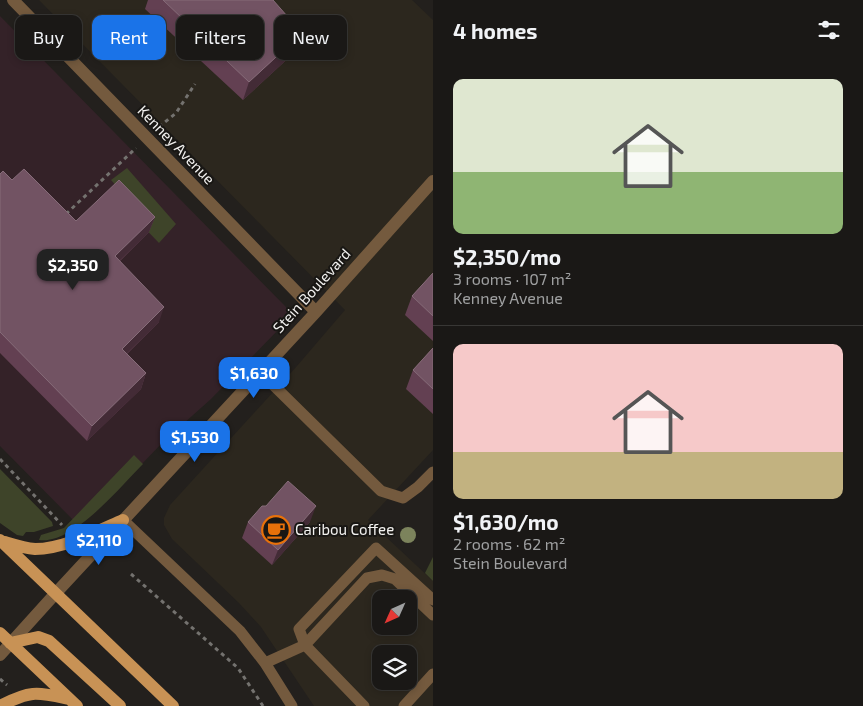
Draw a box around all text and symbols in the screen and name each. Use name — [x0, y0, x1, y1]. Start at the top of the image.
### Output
chip: Buy — [15, 15, 82, 60]
chip: Rent — [92, 15, 166, 60]
chip: Filters — [176, 15, 264, 60]
chip: New — [274, 15, 347, 60]
icon: filters — [815, 16, 843, 44]
text: 4 homes — [453, 18, 537, 43]
street label: Kenney Avenue — [134, 101, 219, 188]
icon: home — [603, 111, 693, 201]
street label: Stein Boulevard — [269, 244, 354, 336]
text: $2,350/mo — [453, 244, 561, 269]
pin: $2,350 — [32, 248, 114, 291]
text: $2,350 — [48, 255, 98, 274]
text: 3 rooms · 107 m² — [453, 269, 571, 288]
text: Kenney Avenue — [453, 288, 563, 307]
pin: $1,630 — [213, 356, 295, 399]
text: $1,630 — [230, 363, 278, 382]
icon: home — [603, 377, 693, 467]
pin: $1,530 — [154, 420, 236, 463]
text: $1,530 — [171, 427, 219, 446]
text: $1,630/mo — [453, 509, 559, 534]
cafe icon: Caribou Coffee — [261, 515, 291, 545]
place label: Caribou Coffee — [295, 520, 394, 538]
pin: $2,110 — [58, 524, 140, 566]
text: $2,110 — [76, 530, 122, 549]
text: 2 rooms · 62 m² — [453, 534, 565, 553]
text: Stein Boulevard — [453, 553, 567, 572]
north arrow — [372, 590, 418, 635]
map controls — [372, 590, 417, 690]
button: layers — [372, 645, 417, 690]

